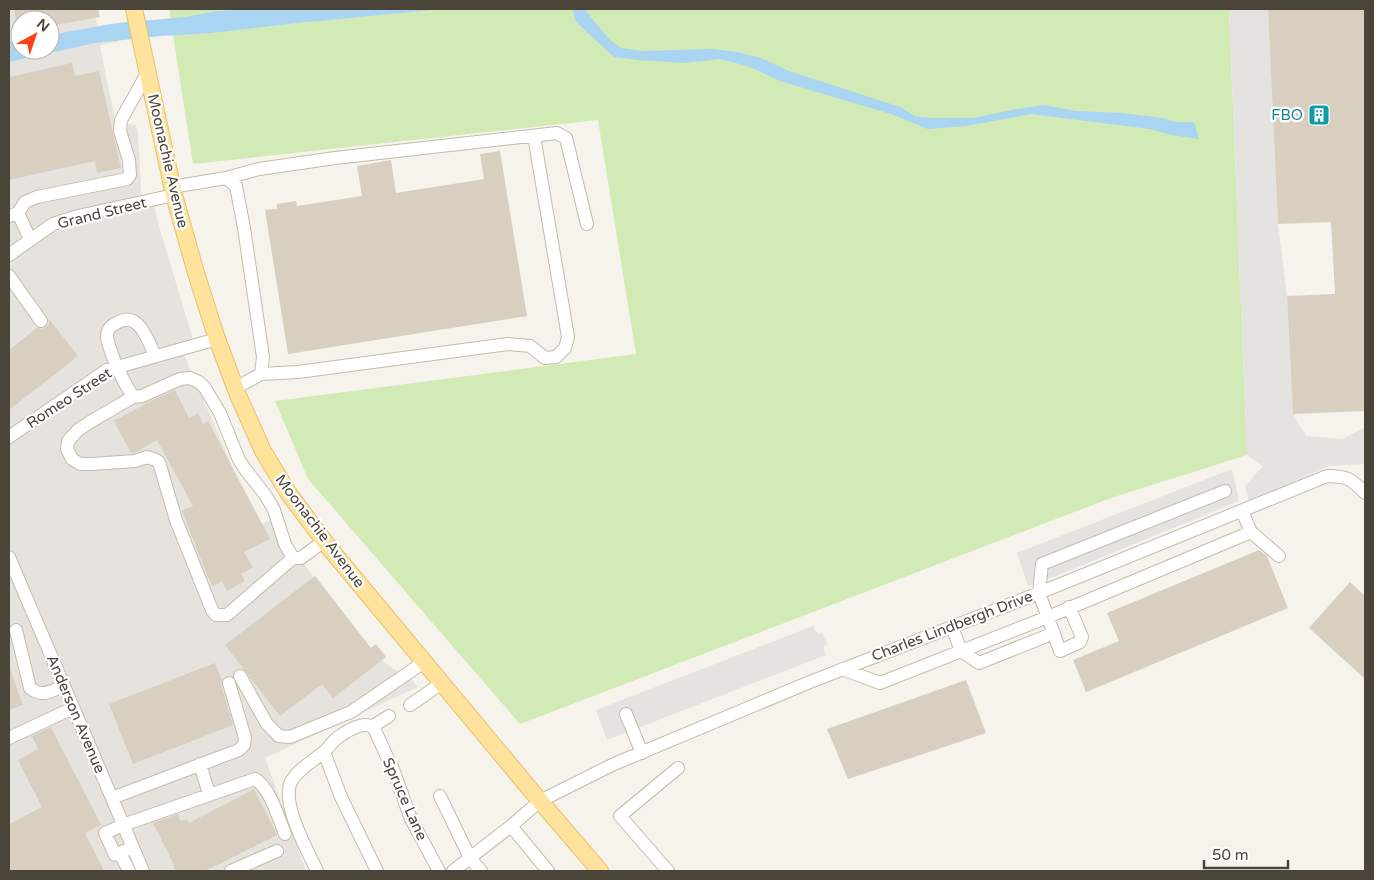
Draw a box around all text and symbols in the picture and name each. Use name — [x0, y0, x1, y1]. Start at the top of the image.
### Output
north arrow — [10, 10, 60, 60]
text: N — [33, 15, 53, 36]
street label: Moonachie Avenue — [144, 92, 192, 230]
building icon: FBO — [1307, 103, 1331, 127]
place label: FBO — [1271, 106, 1303, 124]
street label: Grand Street — [56, 193, 149, 233]
street label: Romeo Street — [23, 364, 115, 432]
street label: Moonachie Avenue — [272, 471, 368, 591]
street label: Charles Lindbergh Drive — [869, 587, 1035, 665]
street label: Anderson Avenue — [43, 652, 109, 776]
street label: Spruce Lane — [379, 755, 431, 843]
scale bar — [1204, 838, 1288, 870]
text: 50 m — [1212, 846, 1249, 864]

